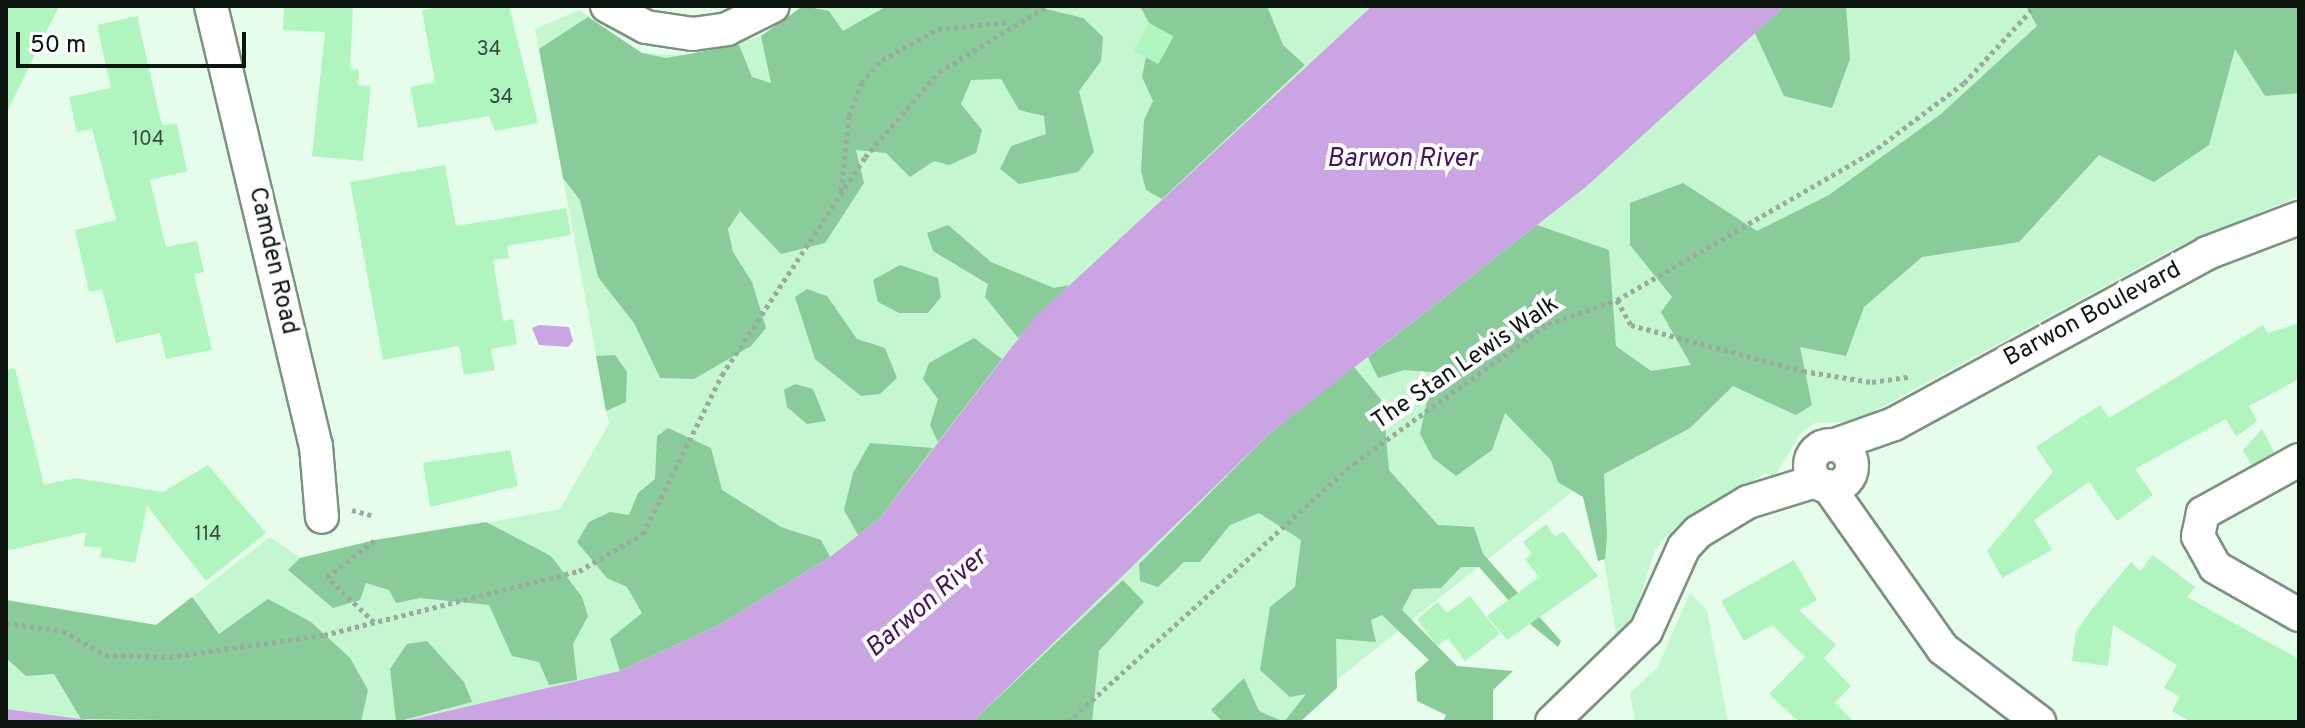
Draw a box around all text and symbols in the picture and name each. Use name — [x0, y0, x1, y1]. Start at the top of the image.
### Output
scale bar — [20, 16, 250, 66]
text: 50 m — [30, 31, 86, 61]
house number: 34 — [477, 38, 501, 62]
house number: 34 — [489, 86, 513, 110]
house number: 104 — [132, 128, 164, 152]
water label: Barwon River — [1327, 144, 1477, 176]
street label: Camden Road — [241, 184, 303, 338]
street label: Barwon Boulevard — [2000, 256, 2186, 374]
street label: The Stan Lewis Walk — [1367, 291, 1565, 437]
house number: 114 — [195, 523, 221, 547]
water label: Barwon River — [860, 543, 994, 665]

